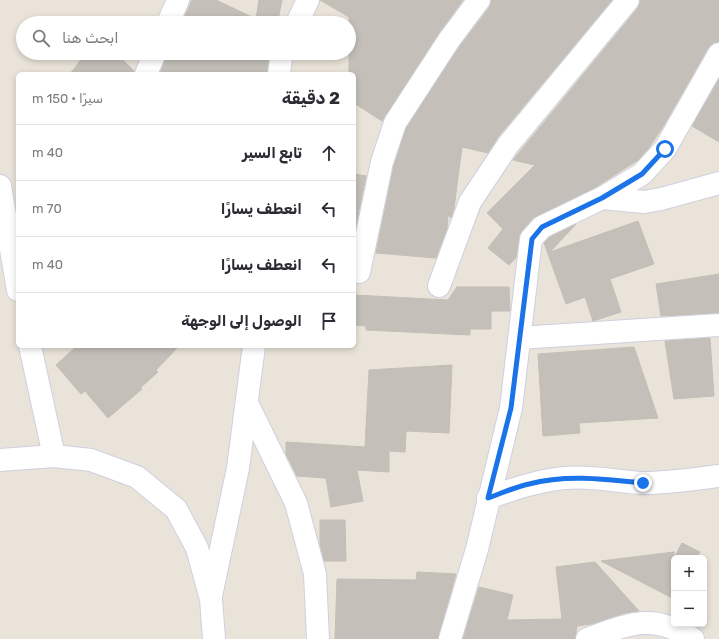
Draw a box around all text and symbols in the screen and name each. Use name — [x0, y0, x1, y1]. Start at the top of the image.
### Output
search box — [16, 16, 356, 60]
icon: search — [30, 27, 52, 49]
text: ابحث هنا — [62, 29, 119, 47]
text: 2 دقيقة — [282, 88, 340, 108]
text: سيرًا · 150 m — [32, 91, 103, 106]
route start — [656, 140, 674, 158]
icon: ahead — [318, 142, 340, 164]
text: تابع السير — [242, 144, 302, 162]
text: 40 m — [32, 145, 63, 160]
icon: left — [318, 198, 340, 220]
text: انعطف يسارًا — [221, 200, 302, 218]
text: 70 m — [32, 201, 62, 216]
icon: left — [318, 254, 340, 276]
text: انعطف يسارًا — [221, 256, 302, 274]
text: 40 m — [32, 257, 63, 272]
icon: arrive — [318, 310, 340, 332]
text: الوصول إلى الوجهة — [181, 312, 302, 330]
route end — [634, 474, 652, 492]
map controls — [671, 555, 707, 627]
button: + — [671, 555, 707, 591]
button: − — [671, 591, 707, 627]

